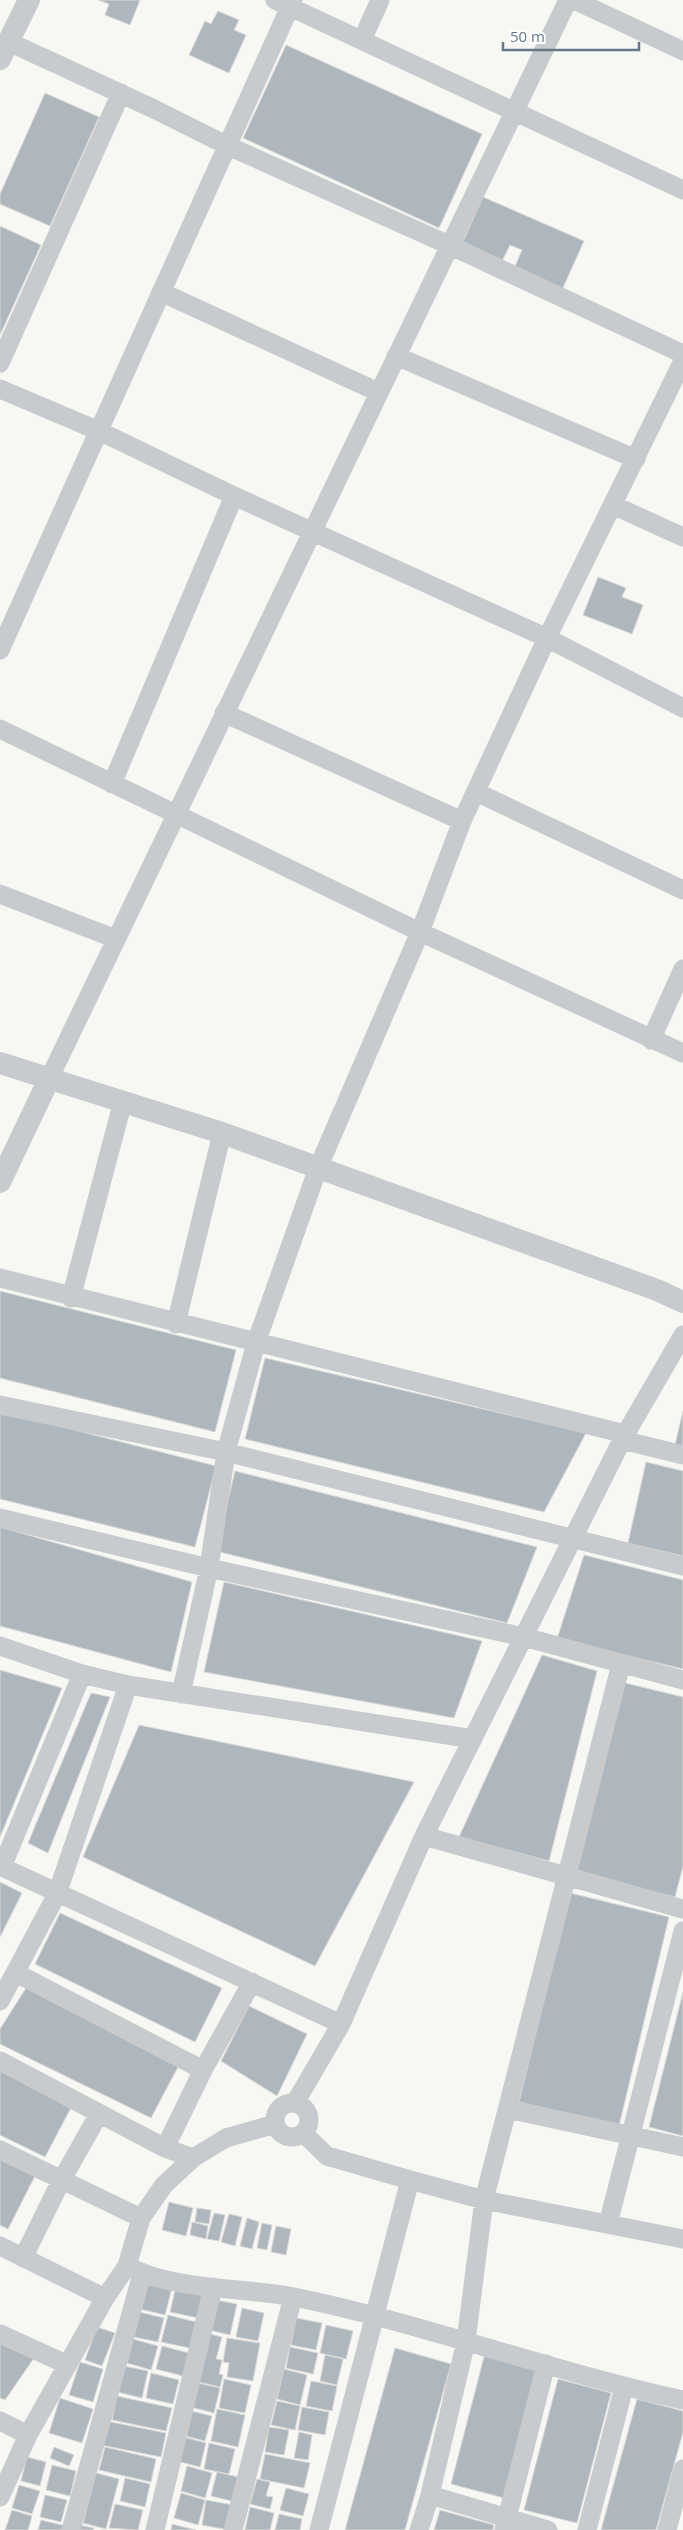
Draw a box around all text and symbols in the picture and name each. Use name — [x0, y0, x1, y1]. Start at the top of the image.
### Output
scale bar — [503, 20, 639, 52]
text: 50 m — [510, 26, 545, 46]

